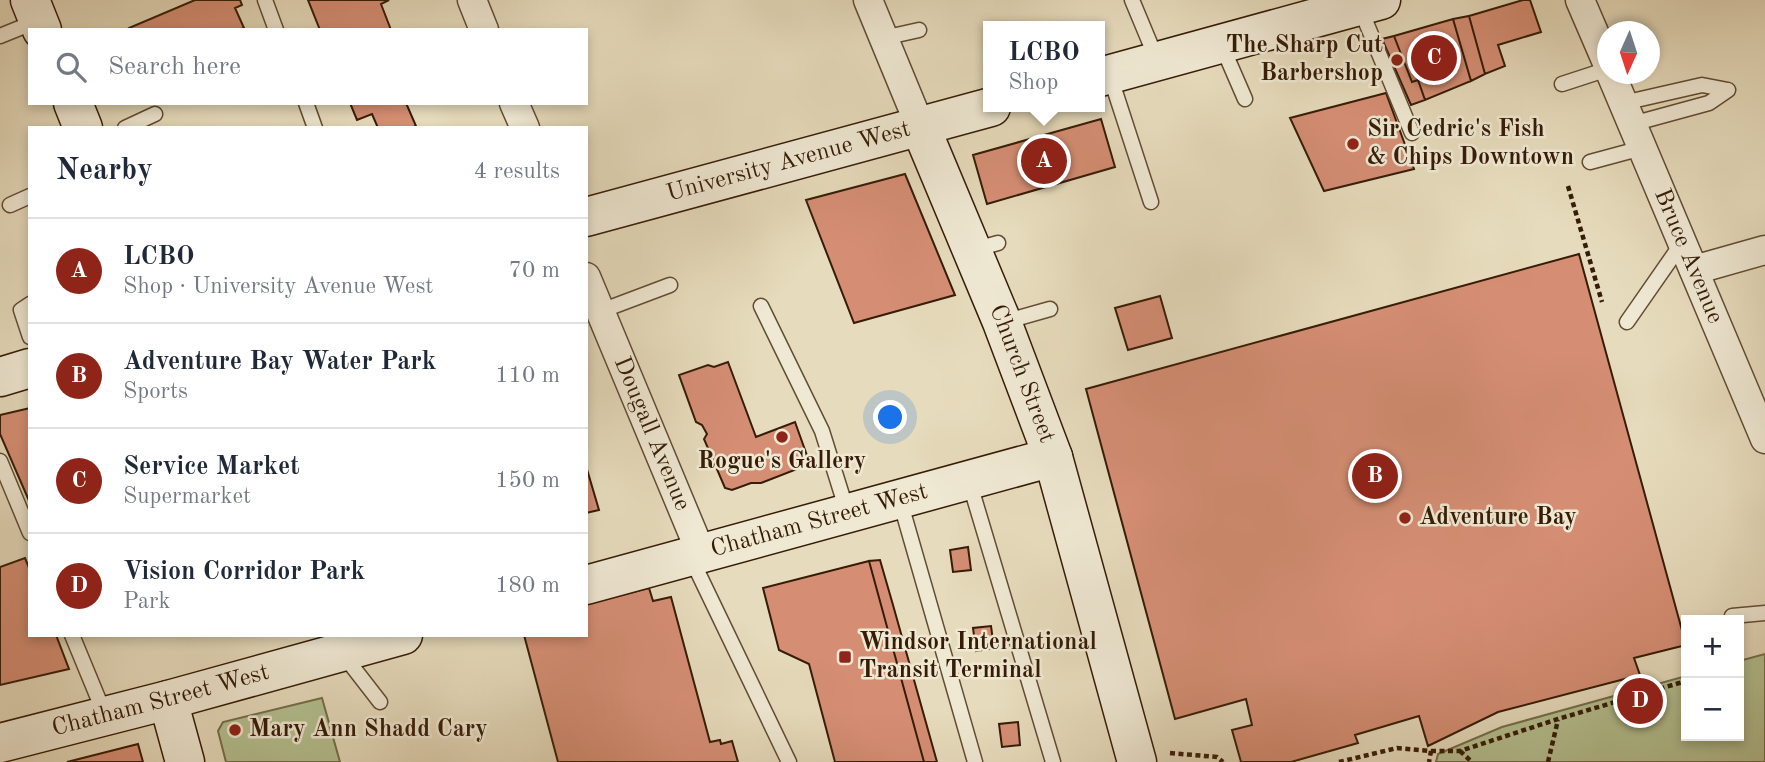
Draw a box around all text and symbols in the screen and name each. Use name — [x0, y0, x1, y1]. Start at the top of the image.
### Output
popup — [983, 21, 1105, 112]
north arrow — [1597, 21, 1660, 84]
search box — [28, 28, 588, 105]
pin: C — [1411, 32, 1457, 84]
place label: The Sharp Cut Barbershop — [1226, 34, 1383, 86]
text: LCBO — [1008, 40, 1080, 66]
icon: search — [52, 48, 90, 86]
marker: The Sharp Cut Barbershop — [1389, 52, 1405, 68]
text: Search here — [108, 54, 241, 80]
text: Shop — [1008, 71, 1058, 94]
street label: University Avenue West — [664, 117, 913, 207]
place label: Sir Cedric's Fish & Chips Downtown — [1367, 118, 1574, 170]
pin: A — [1021, 135, 1067, 187]
marker: Sir Cedric's Fish & Chips Downtown — [1345, 136, 1361, 152]
text: Nearby — [56, 156, 153, 186]
text: 4 results — [474, 160, 560, 183]
street label: Bruce Avenue — [1649, 186, 1727, 327]
text: LCBO — [123, 244, 195, 270]
text: A — [70, 259, 88, 282]
text: 70 m — [509, 259, 560, 282]
text: Shop · University Avenue West — [123, 275, 433, 298]
street label: Church Street — [984, 301, 1059, 446]
text: Adventure Bay Water Park — [123, 349, 436, 375]
street label: Dougall Avenue — [609, 353, 694, 514]
text: B — [71, 364, 87, 387]
text: 110 m — [495, 364, 560, 387]
text: Sports — [123, 380, 188, 403]
your location — [873, 400, 907, 434]
marker: Rogue's Gallery — [774, 429, 790, 445]
place label: Rogue's Gallery — [698, 450, 866, 474]
pin: B — [1352, 450, 1398, 502]
text: Service Market — [123, 454, 300, 480]
text: C — [71, 469, 87, 492]
text: 150 m — [495, 469, 560, 492]
street label: Chatham Street West — [708, 480, 930, 562]
text: Supermarket — [123, 485, 251, 508]
place label: Adventure Bay — [1419, 506, 1577, 530]
marker: Adventure Bay — [1397, 510, 1413, 526]
text: Vision Corridor Park — [123, 559, 365, 585]
text: D — [70, 574, 88, 597]
text: 180 m — [495, 574, 560, 597]
text: Park — [123, 590, 170, 613]
map controls — [1681, 615, 1744, 741]
button: + — [1681, 615, 1744, 678]
place label: Windsor International Transit Terminal — [859, 631, 1097, 683]
marker: Windsor International Transit Terminal — [837, 649, 853, 665]
street label: Chatham Street West — [49, 661, 272, 741]
pin: D — [1617, 675, 1663, 727]
button: − — [1681, 678, 1744, 741]
place label: Mary Ann Shadd Cary — [249, 718, 488, 742]
marker: Mary Ann Shadd Cary — [227, 722, 243, 738]

